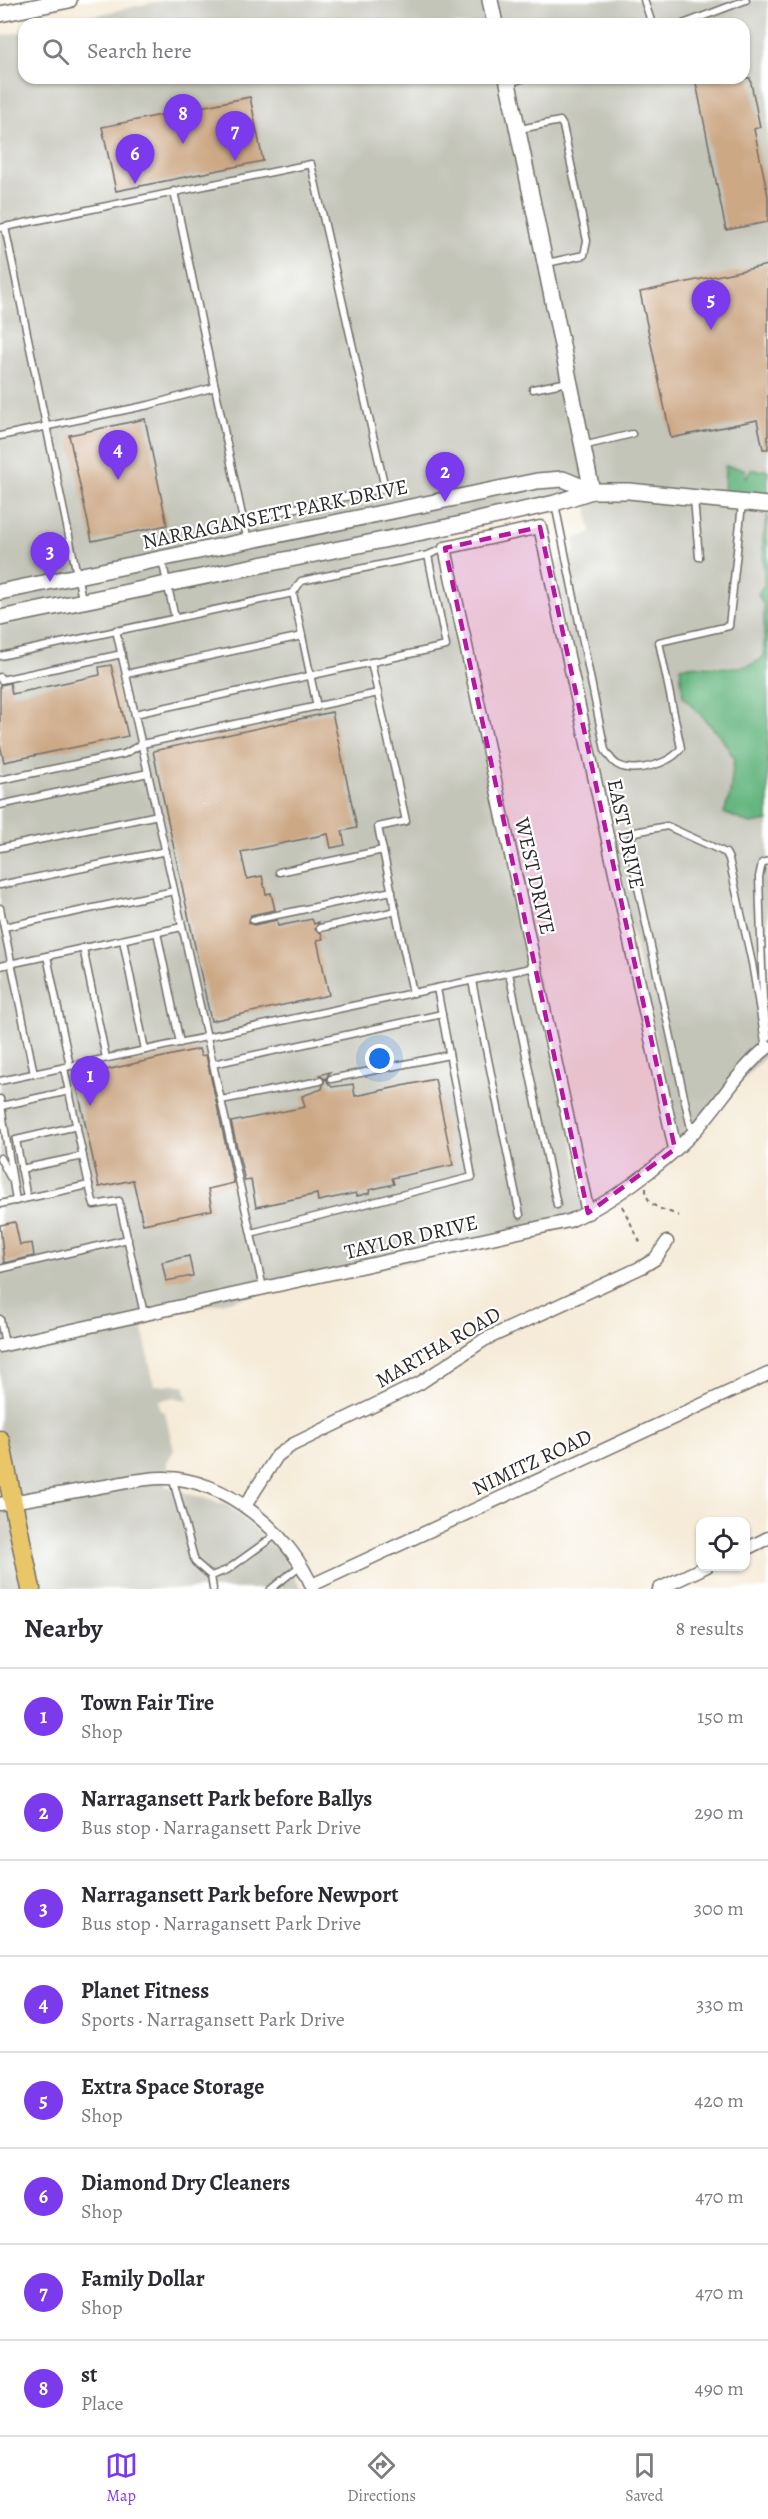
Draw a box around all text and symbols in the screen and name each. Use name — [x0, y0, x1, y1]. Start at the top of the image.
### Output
search box — [18, 18, 750, 84]
icon: search — [39, 35, 72, 68]
text: Search here — [87, 36, 192, 66]
pin: 8 — [164, 94, 202, 144]
pin: 7 — [216, 112, 254, 161]
pin: 6 — [116, 134, 154, 184]
pin: 5 — [692, 280, 730, 330]
pin: 4 — [98, 430, 138, 480]
pin: 2 — [426, 452, 464, 502]
street label: NARRAGANSETT PARK DRIVE — [140, 472, 410, 556]
pin: 3 — [31, 532, 70, 582]
street label: EAST DRIVE — [601, 776, 651, 892]
street label: WEST DRIVE — [508, 814, 562, 937]
your location — [365, 1044, 394, 1073]
pin: 1 — [70, 1056, 110, 1106]
street label: TAYLOR DRIVE — [341, 1208, 481, 1266]
street label: MARTHA ROAD — [370, 1300, 506, 1394]
street label: NIMITZ ROAD — [468, 1422, 596, 1502]
map controls — [696, 1517, 750, 1571]
button: locate — [696, 1517, 750, 1571]
text: Nearby — [24, 1611, 103, 1646]
text: 8 results — [676, 1615, 744, 1642]
text: Town Fair Tire — [81, 1688, 214, 1718]
text: 1 — [40, 1703, 47, 1730]
text: 150 m — [697, 1703, 744, 1730]
text: Shop — [81, 1718, 123, 1745]
text: Narragansett Park before Ballys — [81, 1784, 372, 1814]
text: 2 — [39, 1799, 48, 1826]
text: 290 m — [694, 1799, 744, 1826]
text: Bus stop · Narragansett Park Drive — [81, 1814, 361, 1841]
text: Narragansett Park before Newport — [81, 1880, 399, 1910]
text: 3 — [39, 1895, 48, 1922]
text: 300 m — [694, 1895, 744, 1922]
text: Bus stop · Narragansett Park Drive — [81, 1910, 361, 1937]
text: Planet Fitness — [81, 1976, 209, 2006]
text: 4 — [39, 1991, 48, 2018]
text: 330 m — [696, 1991, 744, 2018]
text: Sports · Narragansett Park Drive — [81, 2006, 345, 2033]
text: Extra Space Storage — [81, 2072, 264, 2102]
text: 5 — [39, 2087, 48, 2114]
text: 420 m — [694, 2087, 744, 2114]
text: Shop — [81, 2102, 123, 2129]
text: Diamond Dry Cleaners — [81, 2168, 290, 2198]
text: 6 — [39, 2183, 48, 2210]
text: 470 m — [695, 2183, 744, 2210]
text: Shop — [81, 2198, 123, 2225]
text: Family Dollar — [81, 2264, 205, 2294]
text: 7 — [39, 2279, 48, 2306]
text: 470 m — [695, 2279, 744, 2306]
text: Shop — [81, 2294, 123, 2321]
text: st — [81, 2360, 97, 2390]
text: 8 — [39, 2375, 48, 2402]
text: 490 m — [695, 2375, 744, 2402]
text: Place — [81, 2390, 123, 2417]
tab: Map — [105, 2449, 138, 2507]
tab: Directions — [347, 2449, 416, 2507]
tab: Saved — [625, 2449, 663, 2507]

